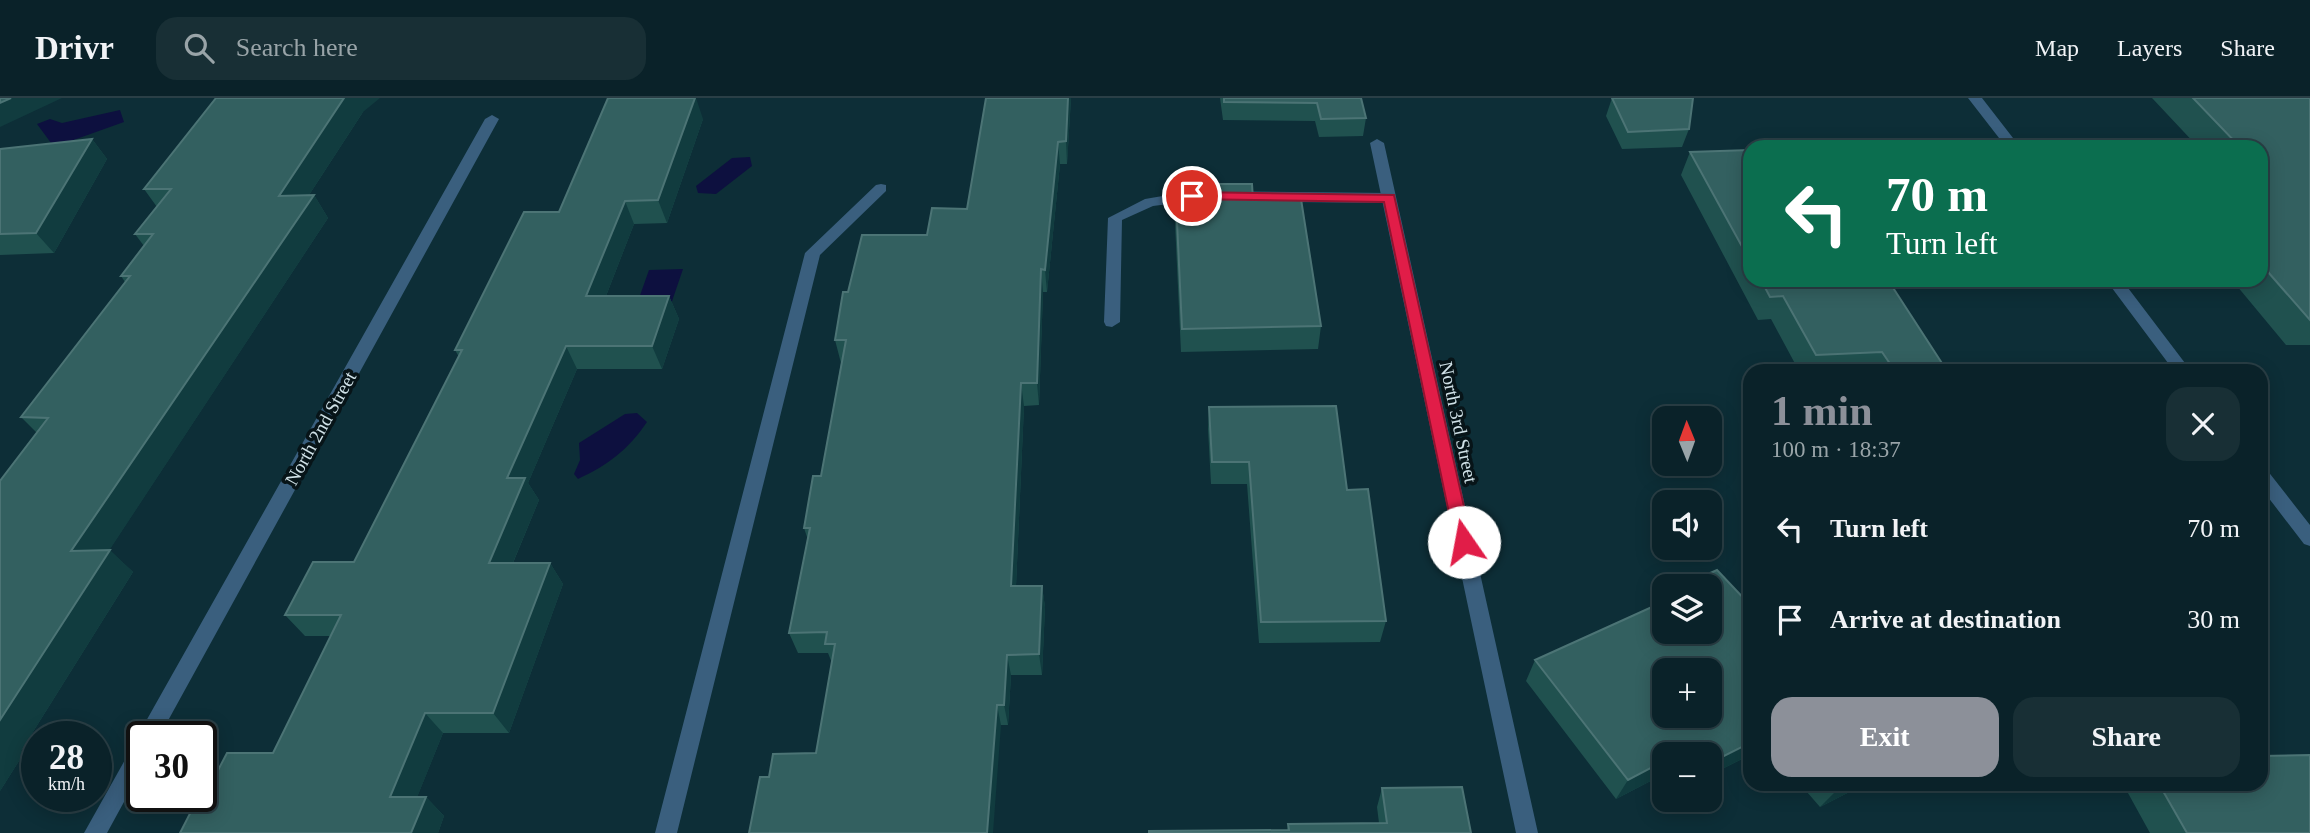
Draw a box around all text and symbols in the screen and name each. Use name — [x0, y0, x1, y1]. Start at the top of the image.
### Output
search box — [156, 17, 646, 80]
icon: search — [180, 29, 218, 67]
text: Drivr — [35, 30, 114, 66]
text: Search here — [236, 33, 358, 62]
text: Map — [2035, 35, 2079, 61]
text: Layers — [2117, 35, 2182, 61]
text: Share — [2220, 35, 2275, 61]
pin — [1162, 166, 1222, 226]
text: 70 m — [1886, 167, 1988, 222]
icon: left — [1771, 168, 1862, 259]
icon: arrive — [1173, 177, 1211, 215]
text: Turn left — [1886, 225, 1998, 261]
street label: North 3rd Street — [1435, 360, 1482, 485]
street label: North 2nd Street — [281, 367, 361, 489]
button: close — [2166, 387, 2240, 461]
text: 1 min — [1771, 388, 1873, 434]
north arrow — [1652, 406, 1722, 476]
map controls — [1652, 406, 1722, 812]
text: 100 m · 18:37 — [1771, 437, 1901, 462]
button: sound — [1652, 490, 1722, 560]
position arrow — [1427, 505, 1501, 579]
icon: left — [1771, 510, 1809, 548]
text: Turn left — [1830, 514, 1928, 543]
text: 70 m — [2187, 514, 2240, 543]
button: layers — [1652, 574, 1722, 644]
icon: arrive — [1771, 601, 1809, 639]
text: Arrive at destination — [1830, 605, 2061, 634]
text: 30 m — [2187, 605, 2240, 634]
button: + — [1652, 658, 1722, 728]
button: Exit — [1771, 697, 1999, 777]
button: Share — [2013, 697, 2240, 777]
speed limit sign: 30 — [126, 721, 217, 812]
text: 28 — [49, 738, 84, 777]
button: − — [1652, 742, 1722, 812]
text: km/h — [48, 774, 85, 794]

